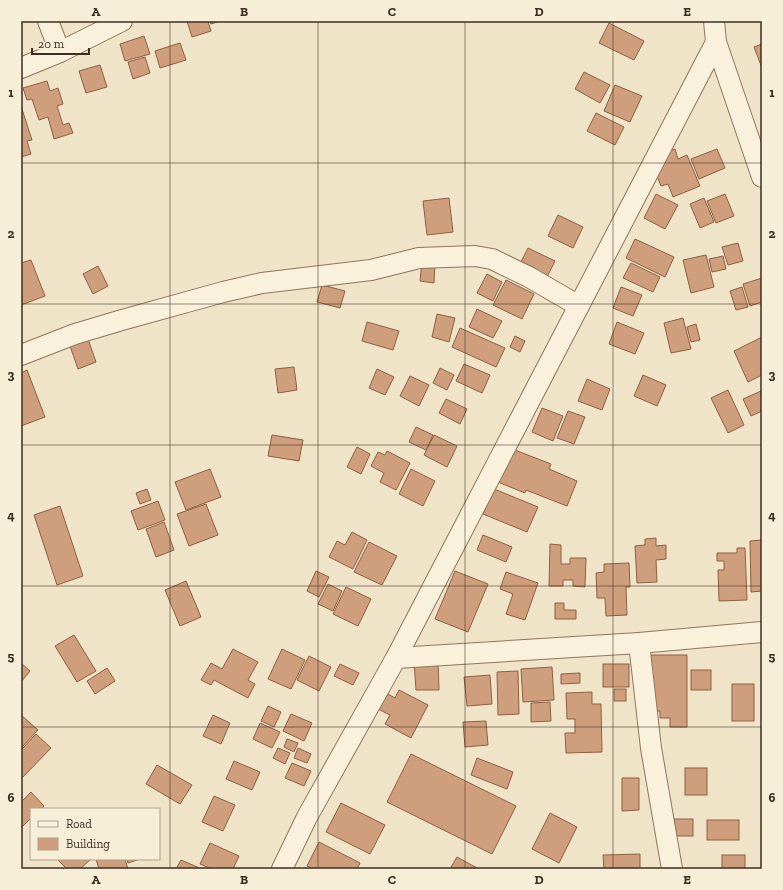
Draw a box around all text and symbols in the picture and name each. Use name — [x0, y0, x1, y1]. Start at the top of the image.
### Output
text: A — [92, 4, 101, 19]
text: B — [240, 4, 248, 19]
text: C — [388, 4, 396, 19]
text: D — [534, 4, 544, 19]
text: E — [683, 4, 691, 19]
scale bar — [32, 30, 89, 56]
text: 20 m — [38, 37, 65, 51]
text: 1 — [8, 85, 14, 100]
text: 1 — [769, 85, 775, 100]
text: 2 — [8, 226, 15, 241]
text: 2 — [769, 226, 776, 241]
text: 3 — [8, 367, 15, 382]
text: 3 — [769, 367, 776, 382]
text: 4 — [7, 508, 15, 523]
text: 4 — [768, 508, 776, 523]
text: 5 — [8, 649, 15, 664]
text: 5 — [769, 649, 776, 664]
text: 6 — [8, 790, 15, 805]
text: 6 — [769, 790, 776, 805]
legend — [30, 808, 160, 860]
text: Road — [66, 817, 92, 831]
text: Building — [66, 837, 110, 851]
text: A — [92, 872, 101, 887]
text: B — [240, 872, 248, 887]
text: C — [388, 872, 396, 887]
text: D — [534, 872, 544, 887]
text: E — [683, 872, 691, 887]

